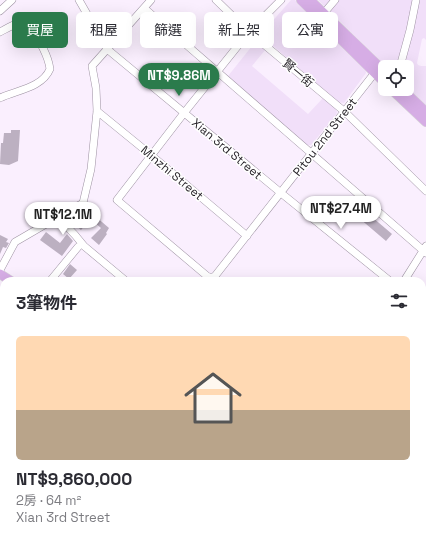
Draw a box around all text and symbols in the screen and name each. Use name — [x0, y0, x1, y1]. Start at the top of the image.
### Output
chip: 買屋 — [12, 12, 68, 48]
chip: 租屋 — [76, 12, 132, 48]
chip: 篩選 — [140, 12, 196, 48]
chip: 新上架 — [204, 12, 274, 48]
chip: 公寓 — [282, 12, 338, 48]
street label: 賢一街 — [279, 55, 317, 91]
map controls — [378, 60, 414, 96]
button: locate — [378, 60, 414, 96]
pin: NT$9.86M — [138, 63, 220, 97]
text: NT$9.86M — [147, 67, 211, 84]
street label: Pitou 2nd Street — [289, 94, 361, 180]
street label: Xian 3rd Street — [189, 115, 265, 183]
street label: Minzhi Street — [137, 142, 207, 204]
pin: NT$27.4M — [300, 196, 382, 230]
text: NT$27.4M — [310, 200, 372, 217]
pin: NT$12.1M — [22, 202, 104, 236]
text: NT$12.1M — [34, 206, 92, 223]
icon: filters — [388, 290, 410, 312]
text: 3筆物件 — [16, 292, 77, 314]
icon: home — [177, 362, 249, 434]
text: NT$9,860,000 — [16, 468, 132, 490]
text: 2房 · 64 m² — [16, 492, 81, 509]
text: Xian 3rd Street — [16, 509, 110, 526]

